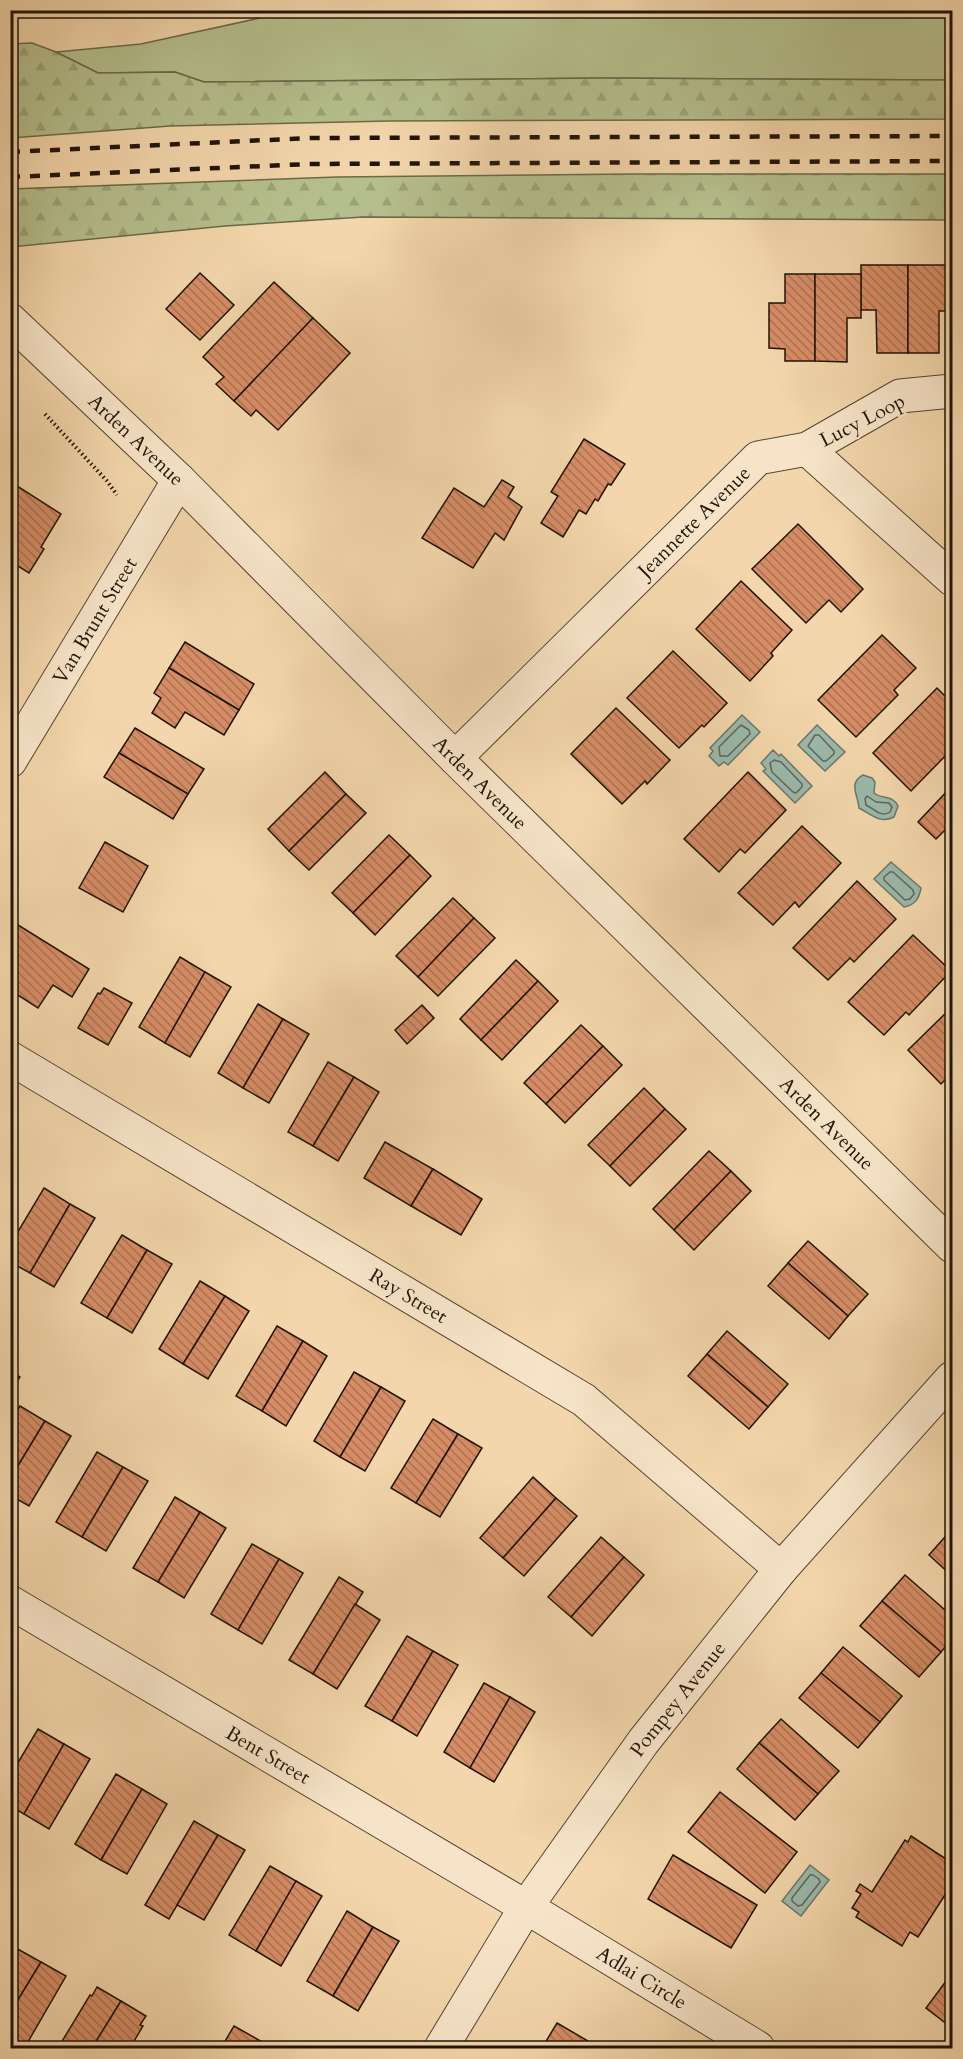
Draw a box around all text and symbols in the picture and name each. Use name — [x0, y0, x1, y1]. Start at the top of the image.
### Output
street label: Lucy Loop — [815, 387, 910, 453]
street label: Arden Avenue — [82, 388, 190, 492]
street label: Jeannette Avenue — [630, 460, 756, 586]
street label: Van Brunt Street — [46, 552, 144, 689]
street label: Arden Avenue — [427, 730, 533, 836]
street label: Arden Avenue — [773, 1071, 880, 1176]
street label: Ray Street — [364, 1262, 453, 1330]
street label: Pompey Avenue — [624, 1636, 732, 1762]
street label: Bent Street — [221, 1720, 316, 1791]
street label: Adlai Circle — [591, 1940, 692, 2016]

